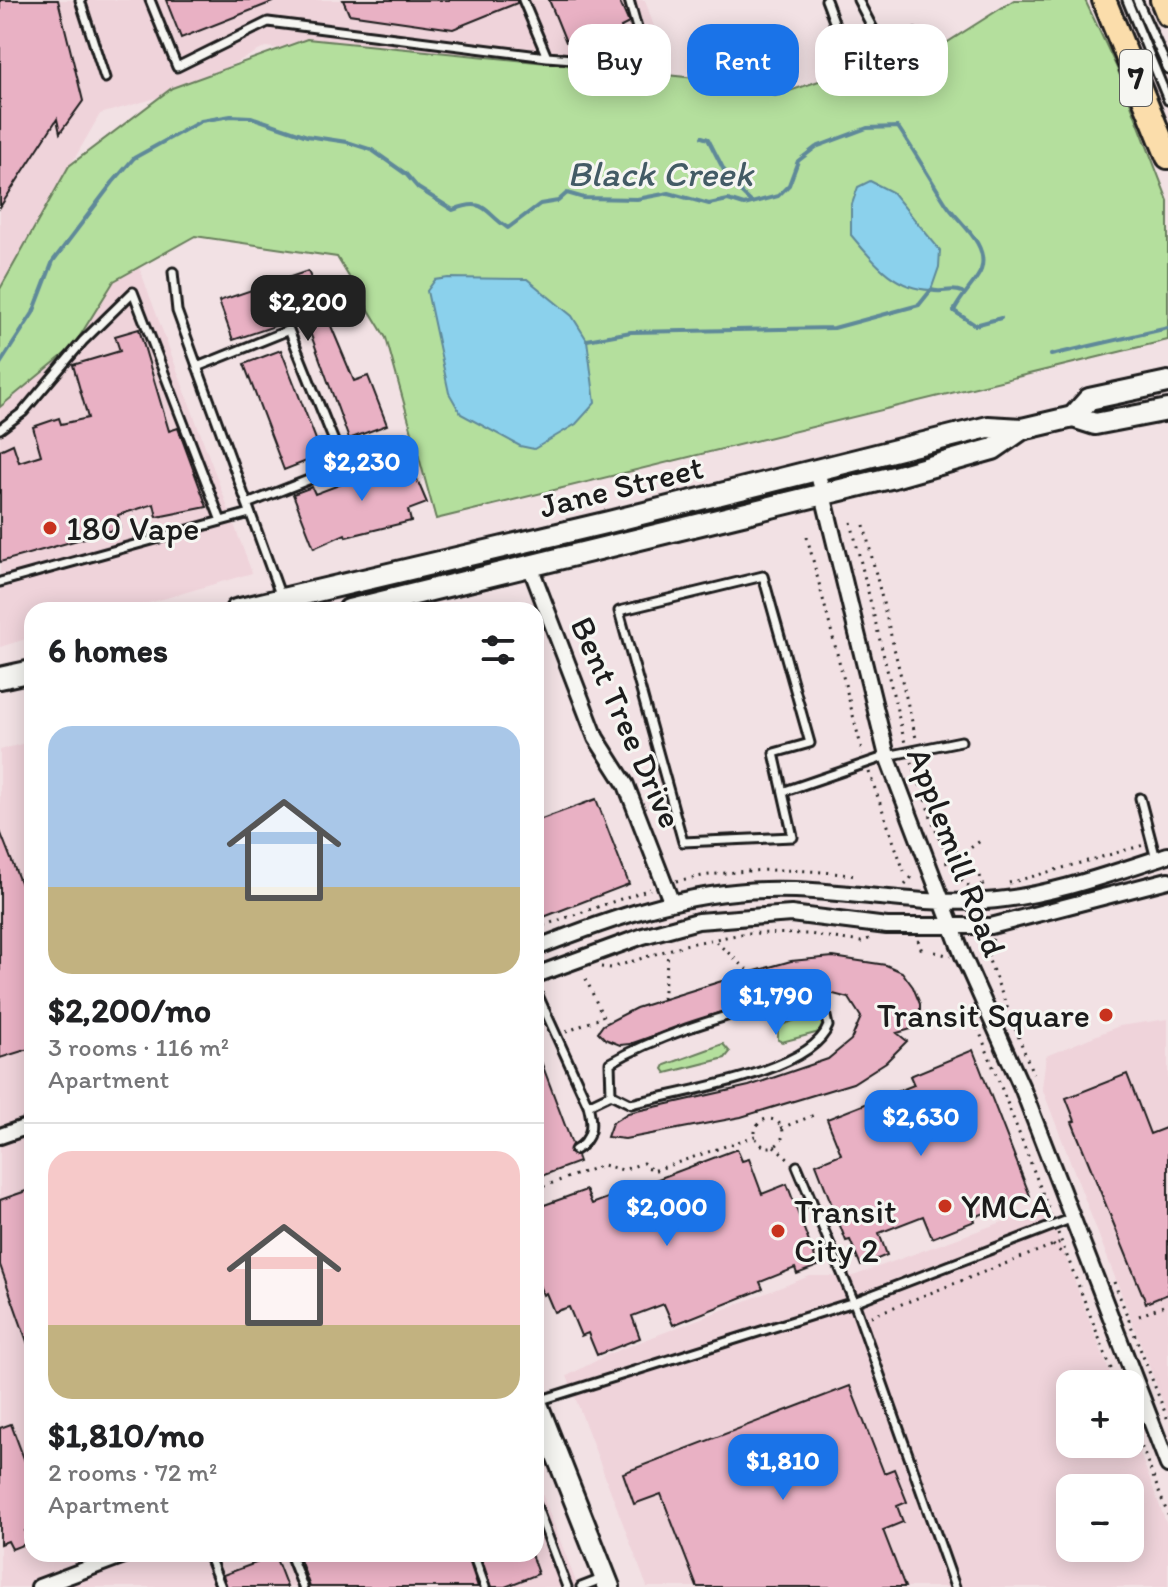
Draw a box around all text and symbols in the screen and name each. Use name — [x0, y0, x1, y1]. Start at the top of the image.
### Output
chip: Buy — [568, 24, 671, 96]
chip: Rent — [687, 24, 799, 96]
chip: Filters — [815, 24, 948, 96]
road number: 7 — [1120, 50, 1152, 106]
water label: Black Creek — [567, 152, 755, 195]
pin: $2,200 — [243, 275, 373, 343]
text: $2,200 — [269, 285, 347, 317]
pin: $2,230 — [297, 435, 427, 503]
text: $2,230 — [324, 445, 400, 477]
street label: Jane Street — [535, 446, 707, 527]
place label: 180 Vape — [66, 508, 199, 549]
marker: 180 Vape — [41, 519, 59, 537]
street label: Bent Tree Drive — [562, 610, 691, 834]
icon: filters — [476, 628, 520, 672]
text: 6 homes — [48, 630, 168, 671]
street label: Applemill Road — [898, 742, 1015, 963]
icon: home — [212, 778, 356, 922]
pin: $1,790 — [711, 969, 841, 1037]
text: $1,790 — [739, 979, 813, 1011]
text: $2,200/mo — [48, 990, 211, 1031]
place label: Transit Square — [877, 995, 1090, 1036]
marker: Transit Square — [1097, 1006, 1115, 1024]
text: 3 rooms · 116 m² — [48, 1031, 229, 1063]
text: Apartment — [48, 1063, 169, 1095]
pin: $2,630 — [856, 1090, 986, 1158]
text: $2,630 — [883, 1100, 959, 1132]
pin: $2,000 — [602, 1180, 732, 1248]
place label: YMCA — [961, 1186, 1052, 1227]
text: $2,000 — [626, 1190, 708, 1222]
place label: Transit City 2 — [794, 1191, 897, 1271]
marker: YMCA — [936, 1197, 954, 1215]
icon: home — [212, 1203, 356, 1347]
marker: Transit City 2 — [769, 1222, 787, 1240]
map controls — [1056, 1370, 1144, 1562]
button: + — [1056, 1370, 1144, 1458]
text: $1,810/mo — [48, 1415, 205, 1456]
pin: $1,810 — [718, 1434, 848, 1502]
text: $1,810 — [746, 1444, 820, 1476]
text: 2 rooms · 72 m² — [48, 1456, 217, 1488]
button: − — [1056, 1474, 1144, 1562]
text: Apartment — [48, 1488, 169, 1520]

